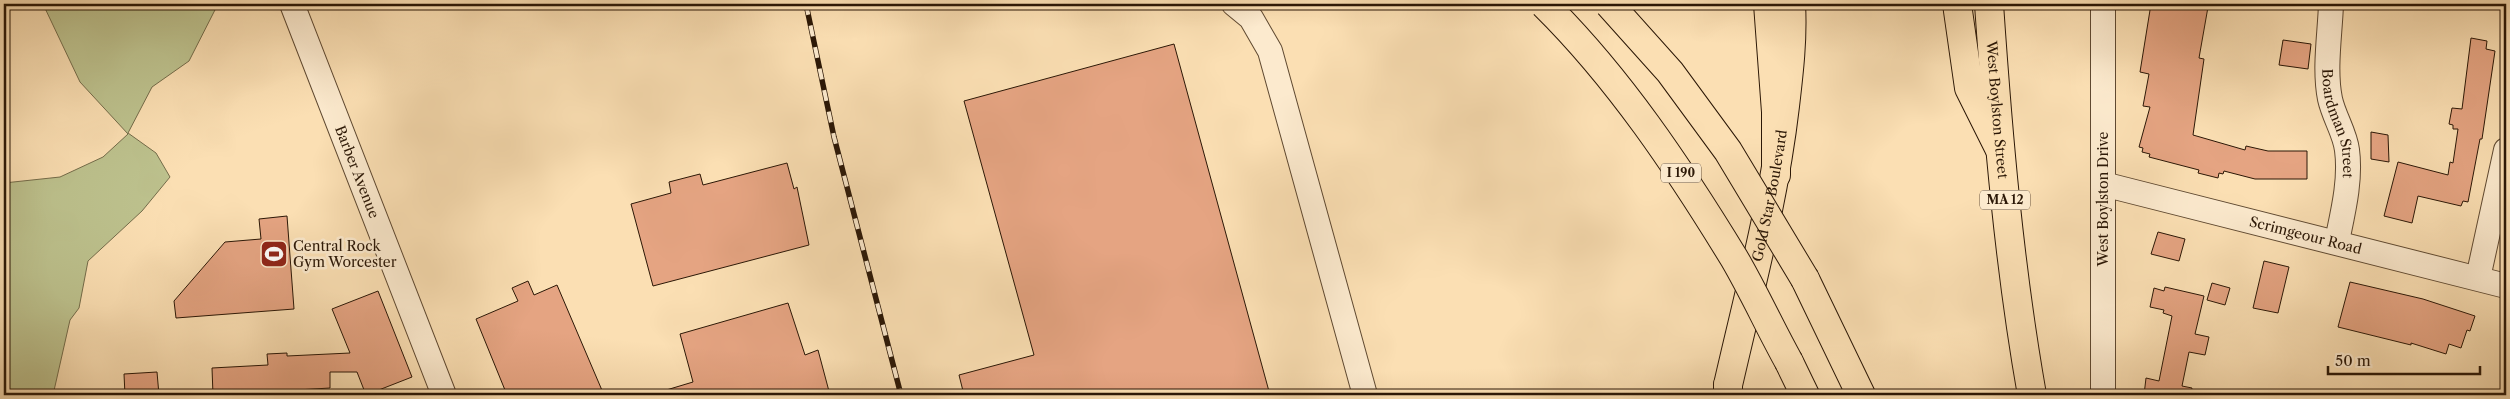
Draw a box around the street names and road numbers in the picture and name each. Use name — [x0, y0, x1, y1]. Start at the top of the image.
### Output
street label: West Boylston Street — [1983, 39, 2012, 180]
street label: Boardman Street — [2318, 68, 2357, 179]
street label: Barber Avenue — [331, 123, 383, 221]
street label: Gold Star Boulevard — [1748, 128, 1791, 263]
street label: West Boylston Drive — [2094, 131, 2112, 267]
road number: I 190 — [1661, 164, 1701, 182]
road number: MA 12 — [1980, 190, 2030, 210]
street label: Scrimgeour Road — [2247, 212, 2364, 258]

